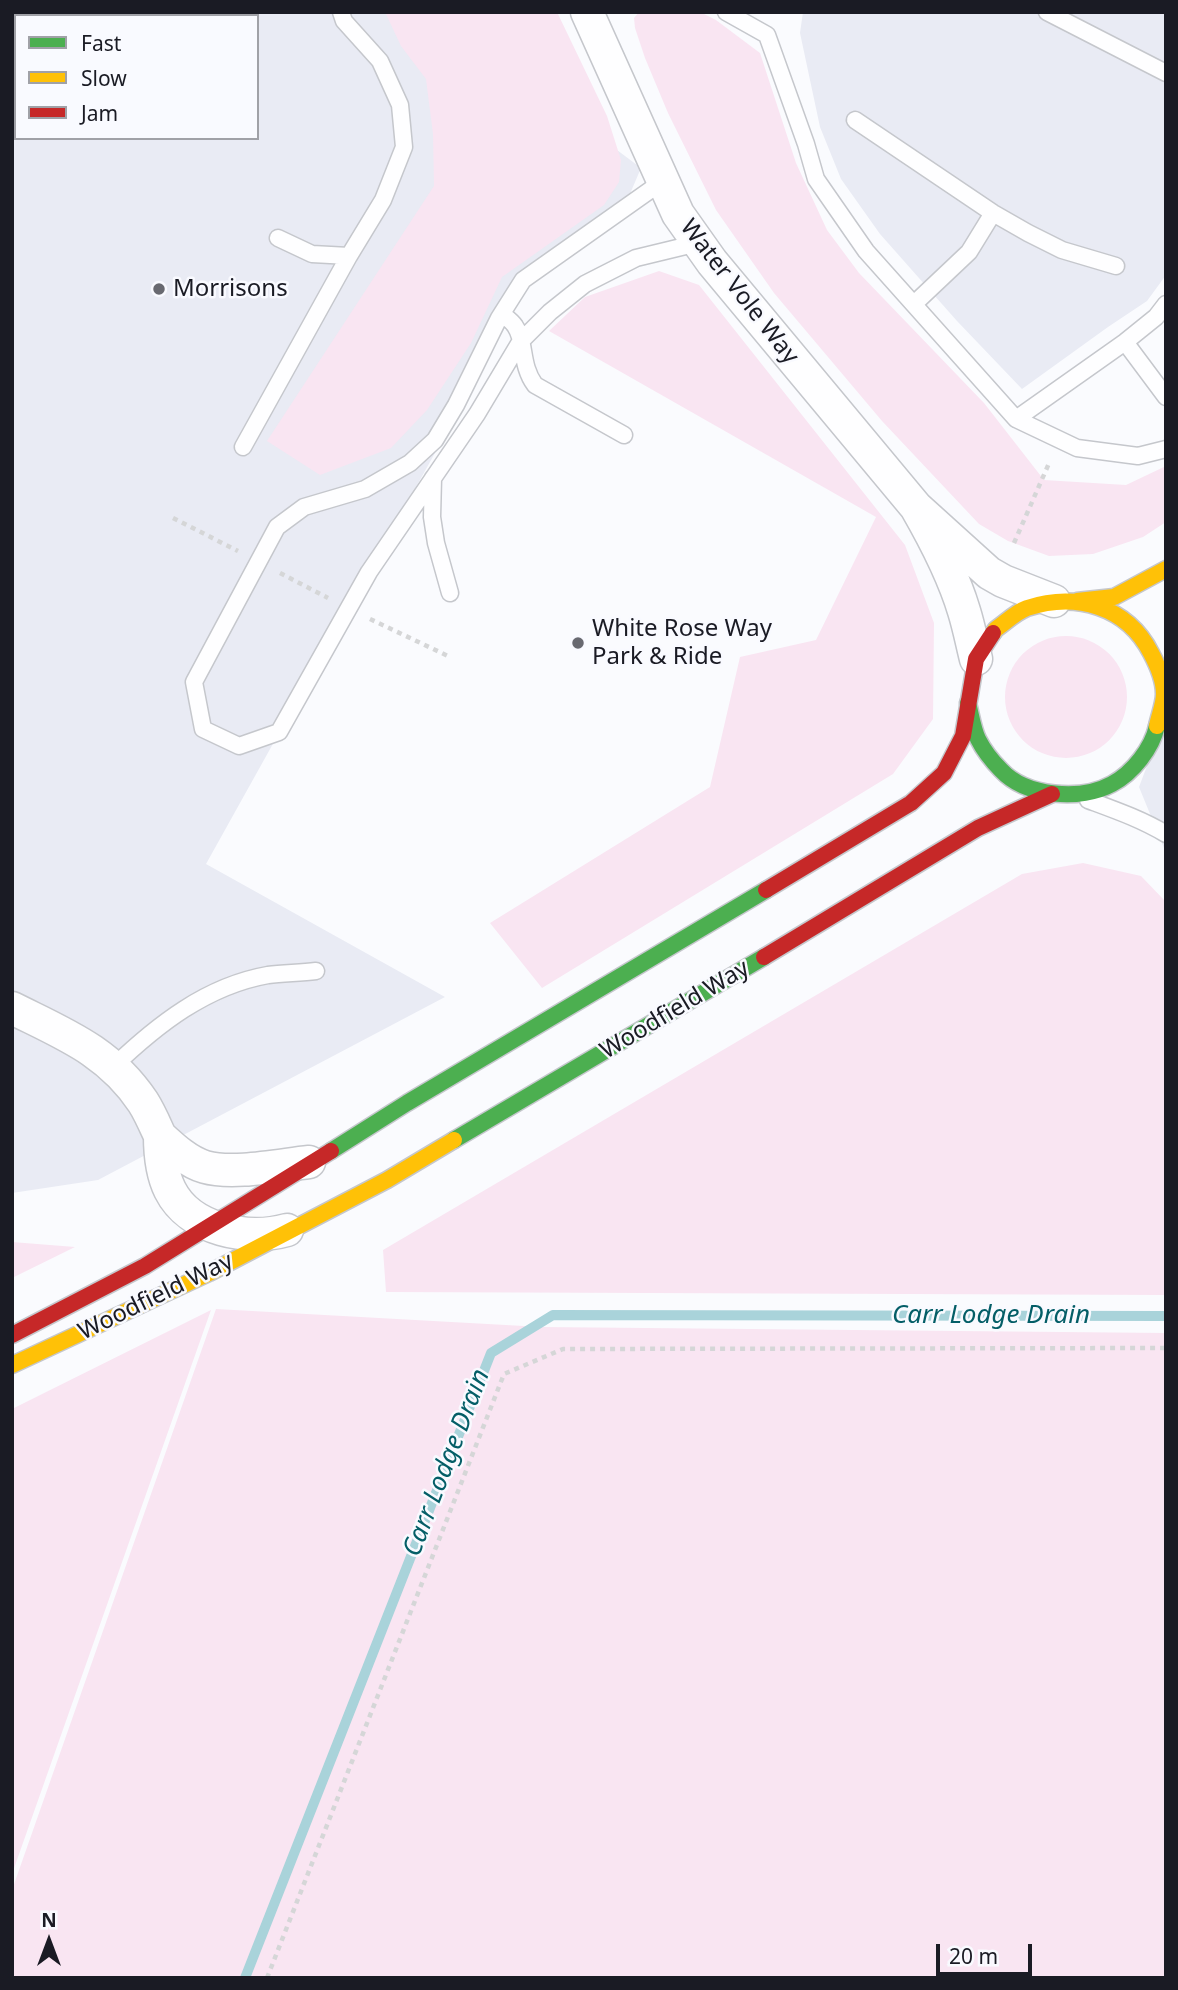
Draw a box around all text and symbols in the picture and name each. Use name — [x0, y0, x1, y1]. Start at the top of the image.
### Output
legend — [14, 14, 259, 140]
text: Fast — [81, 29, 121, 57]
text: Slow — [81, 64, 127, 92]
text: Jam — [81, 99, 118, 127]
street label: Water Vole Way — [674, 214, 804, 370]
place label: Morrisons — [173, 275, 288, 303]
marker: Morrisons — [151, 281, 167, 297]
place label: White Rose Way Park & Ride — [592, 615, 772, 671]
marker: White Rose Way Park & Ride — [570, 635, 586, 651]
street label: Woodfield Way — [595, 954, 755, 1066]
street label: Woodfield Way — [74, 1247, 238, 1347]
water label: Carr Lodge Drain — [892, 1300, 1090, 1332]
water label: Carr Lodge Drain — [397, 1365, 497, 1561]
north arrow — [14, 1906, 84, 1976]
text: N — [41, 1907, 57, 1933]
scale bar — [940, 1930, 1036, 1974]
text: 20 m — [949, 1942, 998, 1970]

